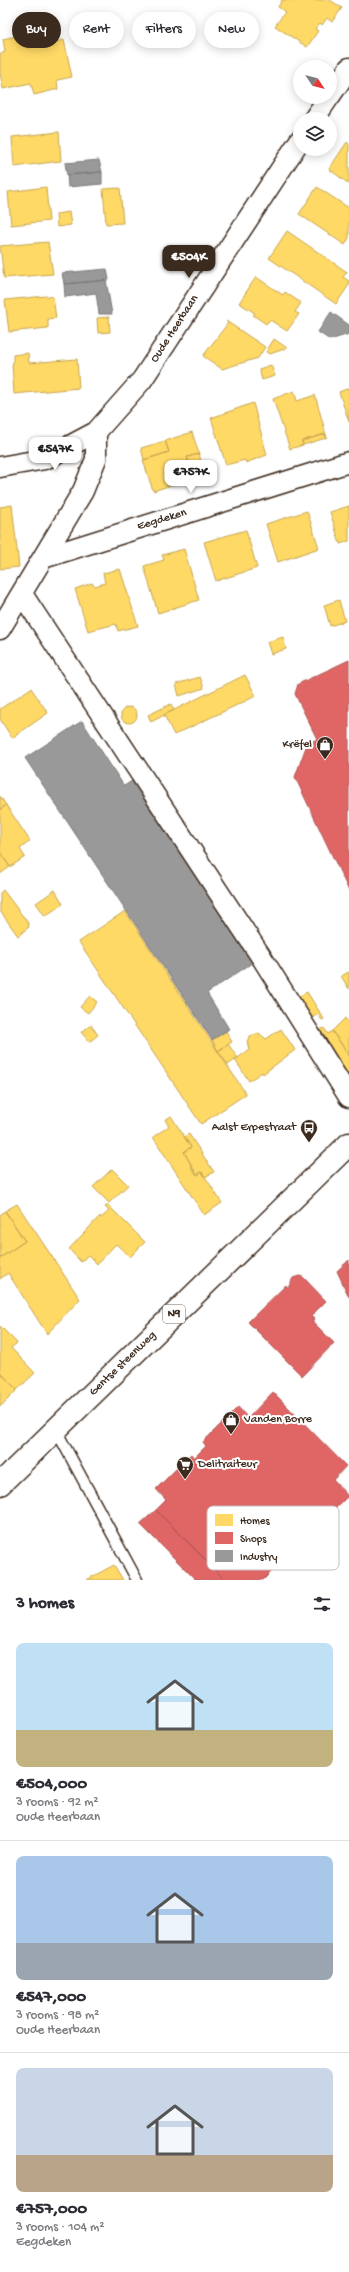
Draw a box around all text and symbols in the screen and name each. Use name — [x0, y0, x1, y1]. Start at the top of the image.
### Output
chip: Buy — [12, 12, 61, 48]
chip: Rent — [69, 12, 124, 48]
chip: Filters — [132, 12, 196, 48]
chip: New — [204, 12, 259, 48]
north arrow — [293, 60, 337, 104]
map controls — [293, 60, 337, 156]
button: layers — [293, 112, 337, 156]
pin: €504K — [161, 245, 217, 279]
text: €504K — [171, 250, 207, 265]
street label: Oude Heerbaan — [148, 292, 202, 365]
pin: €547K — [27, 437, 83, 471]
text: €547K — [38, 442, 72, 457]
pin: €757K — [163, 460, 219, 494]
text: €757K — [173, 465, 209, 480]
street label: Eegdeken — [136, 506, 189, 534]
shop icon: Krëfel — [315, 735, 335, 760]
place label: Krëfel — [282, 738, 312, 752]
bus stop icon: Aalst Erpestraat — [299, 1118, 319, 1143]
place label: Aalst Erpestraat — [212, 1121, 297, 1135]
road number: N9 — [163, 1305, 185, 1323]
street label: Gentse steenweg — [87, 1328, 159, 1399]
shop icon: Vanden Borre — [221, 1410, 241, 1435]
place label: Vanden Borre — [243, 1413, 313, 1427]
supermarket icon: Delitraiteur — [175, 1455, 195, 1480]
place label: Delitraiteur — [197, 1458, 258, 1472]
legend — [207, 1506, 339, 1570]
text: Homes — [240, 1516, 270, 1528]
text: Shops — [240, 1534, 267, 1546]
text: Industry — [240, 1552, 278, 1564]
icon: filters — [311, 1593, 333, 1615]
text: 3 homes — [16, 1594, 74, 1614]
icon: home — [139, 1669, 211, 1741]
text: €504,000 — [16, 1775, 87, 1795]
text: 3 rooms · 92 m² — [16, 1795, 99, 1810]
text: Oude Heerbaan — [16, 1810, 100, 1825]
icon: home — [139, 1882, 211, 1954]
text: €547,000 — [16, 1988, 86, 2008]
text: 3 rooms · 98 m² — [16, 2008, 99, 2023]
text: Oude Heerbaan — [16, 2023, 100, 2038]
icon: home — [139, 2094, 211, 2166]
text: €757,000 — [16, 2200, 87, 2220]
text: 3 rooms · 104 m² — [16, 2220, 104, 2235]
text: Eegdeken — [16, 2235, 71, 2250]

